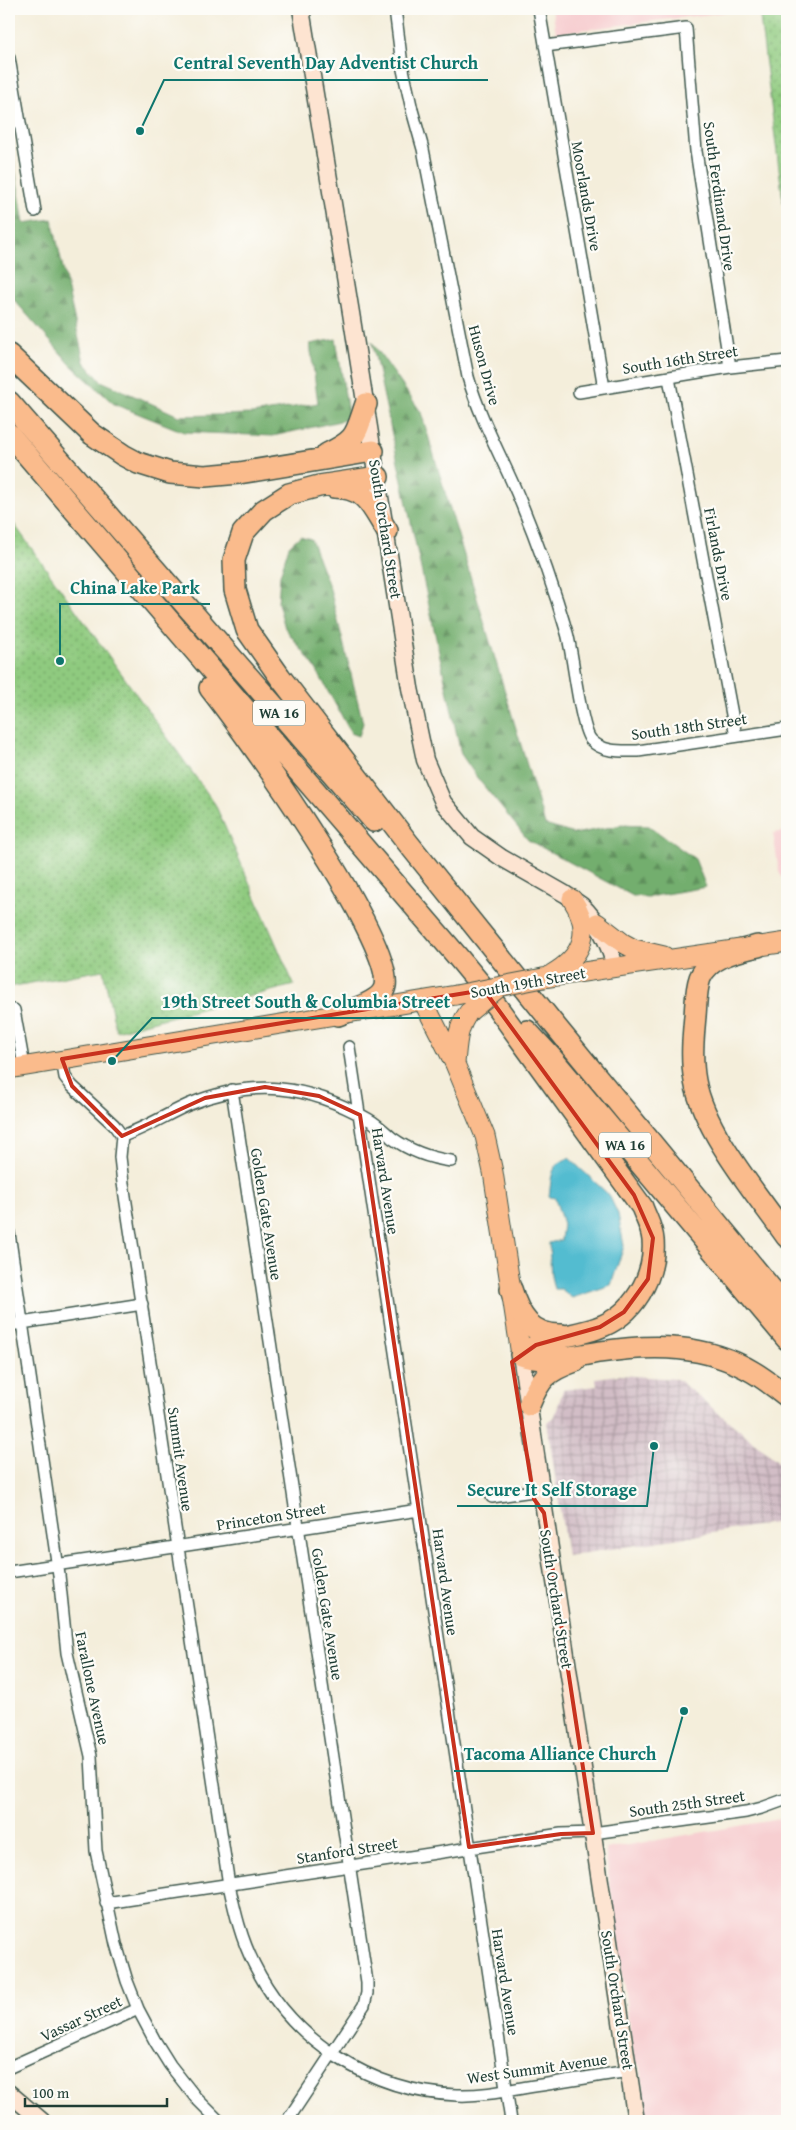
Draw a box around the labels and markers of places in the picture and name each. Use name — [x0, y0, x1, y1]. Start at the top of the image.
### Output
callout: Central Seventh Day Adventist Church — [164, 47, 488, 80]
callout: China Lake Park — [60, 571, 210, 604]
callout: 19th Street South & Columbia Street — [152, 985, 460, 1018]
callout: Secure It Self Storage — [457, 1473, 647, 1506]
callout: Tacoma Alliance Church — [454, 1738, 667, 1771]

